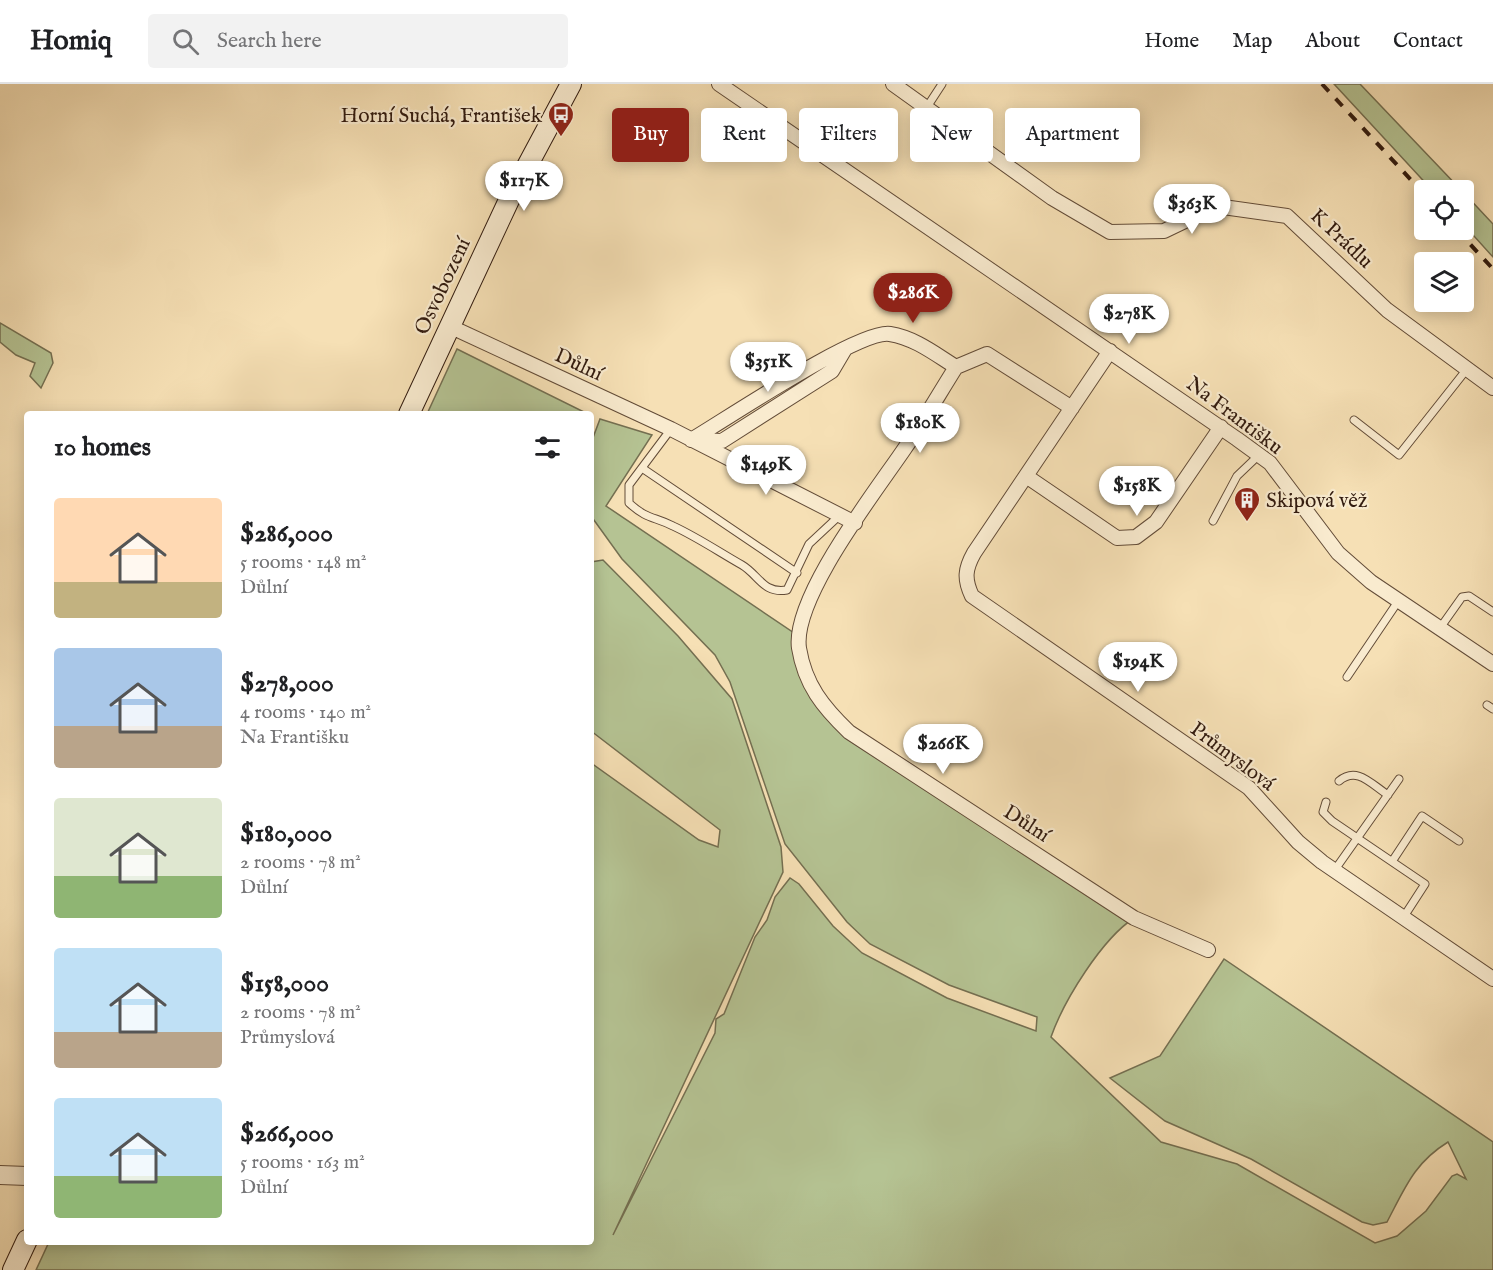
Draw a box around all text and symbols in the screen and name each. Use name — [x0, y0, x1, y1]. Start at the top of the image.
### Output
search box — [148, 14, 568, 68]
text: Homiq — [30, 24, 112, 59]
icon: search — [169, 25, 202, 58]
text: Search here — [217, 27, 322, 55]
text: Home — [1144, 28, 1199, 55]
text: Map — [1232, 28, 1272, 55]
text: About — [1305, 28, 1360, 55]
text: Contact — [1393, 28, 1463, 55]
bus stop icon: Horní Suchá, František — [546, 100, 576, 138]
place label: Horní Suchá, František — [340, 103, 543, 130]
chip: Buy — [612, 108, 689, 162]
chip: Rent — [701, 108, 787, 162]
chip: Filters — [799, 108, 898, 162]
chip: New — [910, 108, 993, 162]
chip: Apartment — [1005, 108, 1140, 162]
pin: $117K — [482, 161, 566, 212]
text: $117K — [499, 168, 549, 193]
map controls — [1414, 180, 1474, 312]
button: locate — [1414, 180, 1474, 240]
pin: $363K — [1150, 184, 1234, 235]
text: $363K — [1168, 191, 1216, 216]
street label: K Prádlu — [1304, 203, 1378, 275]
street label: Osvobození — [409, 233, 478, 339]
button: layers — [1414, 252, 1474, 312]
pin: $286K — [871, 273, 955, 324]
text: $286K — [887, 280, 939, 305]
pin: $278K — [1087, 294, 1171, 345]
text: $278K — [1103, 301, 1155, 326]
street label: Důlní — [550, 342, 608, 389]
pin: $351K — [726, 342, 810, 393]
text: $351K — [744, 349, 792, 374]
street label: Na Františku — [1180, 371, 1288, 462]
pin: $180K — [878, 403, 962, 454]
text: $180K — [895, 410, 945, 435]
text: 10 homes — [54, 431, 151, 464]
icon: filters — [531, 431, 564, 464]
pin: $149K — [724, 445, 808, 496]
text: $149K — [740, 452, 792, 477]
pin: $158K — [1095, 466, 1179, 517]
text: $158K — [1113, 473, 1161, 498]
building icon: Skipová věž — [1232, 485, 1262, 523]
place label: Skipová věž — [1266, 488, 1368, 515]
text: $286,000 — [240, 517, 333, 550]
icon: home — [102, 522, 174, 594]
text: 5 rooms · 148 m² — [240, 550, 367, 575]
text: Důlní — [240, 575, 288, 600]
pin: $194K — [1096, 642, 1180, 693]
text: $194K — [1112, 649, 1164, 674]
text: $278,000 — [240, 667, 334, 700]
icon: home — [102, 672, 174, 744]
text: 4 rooms · 140 m² — [240, 700, 371, 725]
street label: Průmyslová — [1184, 716, 1281, 799]
pin: $266K — [901, 724, 985, 775]
text: Na Františku — [240, 725, 349, 750]
text: $266K — [917, 731, 969, 756]
street label: Důlní — [998, 799, 1056, 850]
text: $180,000 — [240, 817, 332, 850]
icon: home — [102, 822, 174, 894]
text: 2 rooms · 78 m² — [240, 850, 361, 875]
text: Důlní — [240, 875, 288, 900]
text: $158,000 — [240, 967, 329, 1000]
icon: home — [102, 972, 174, 1044]
text: 2 rooms · 78 m² — [240, 1000, 361, 1025]
text: Průmyslová — [240, 1025, 335, 1050]
text: $266,000 — [240, 1117, 334, 1150]
icon: home — [102, 1122, 174, 1194]
text: 5 rooms · 163 m² — [240, 1150, 365, 1175]
text: Důlní — [240, 1175, 288, 1200]

